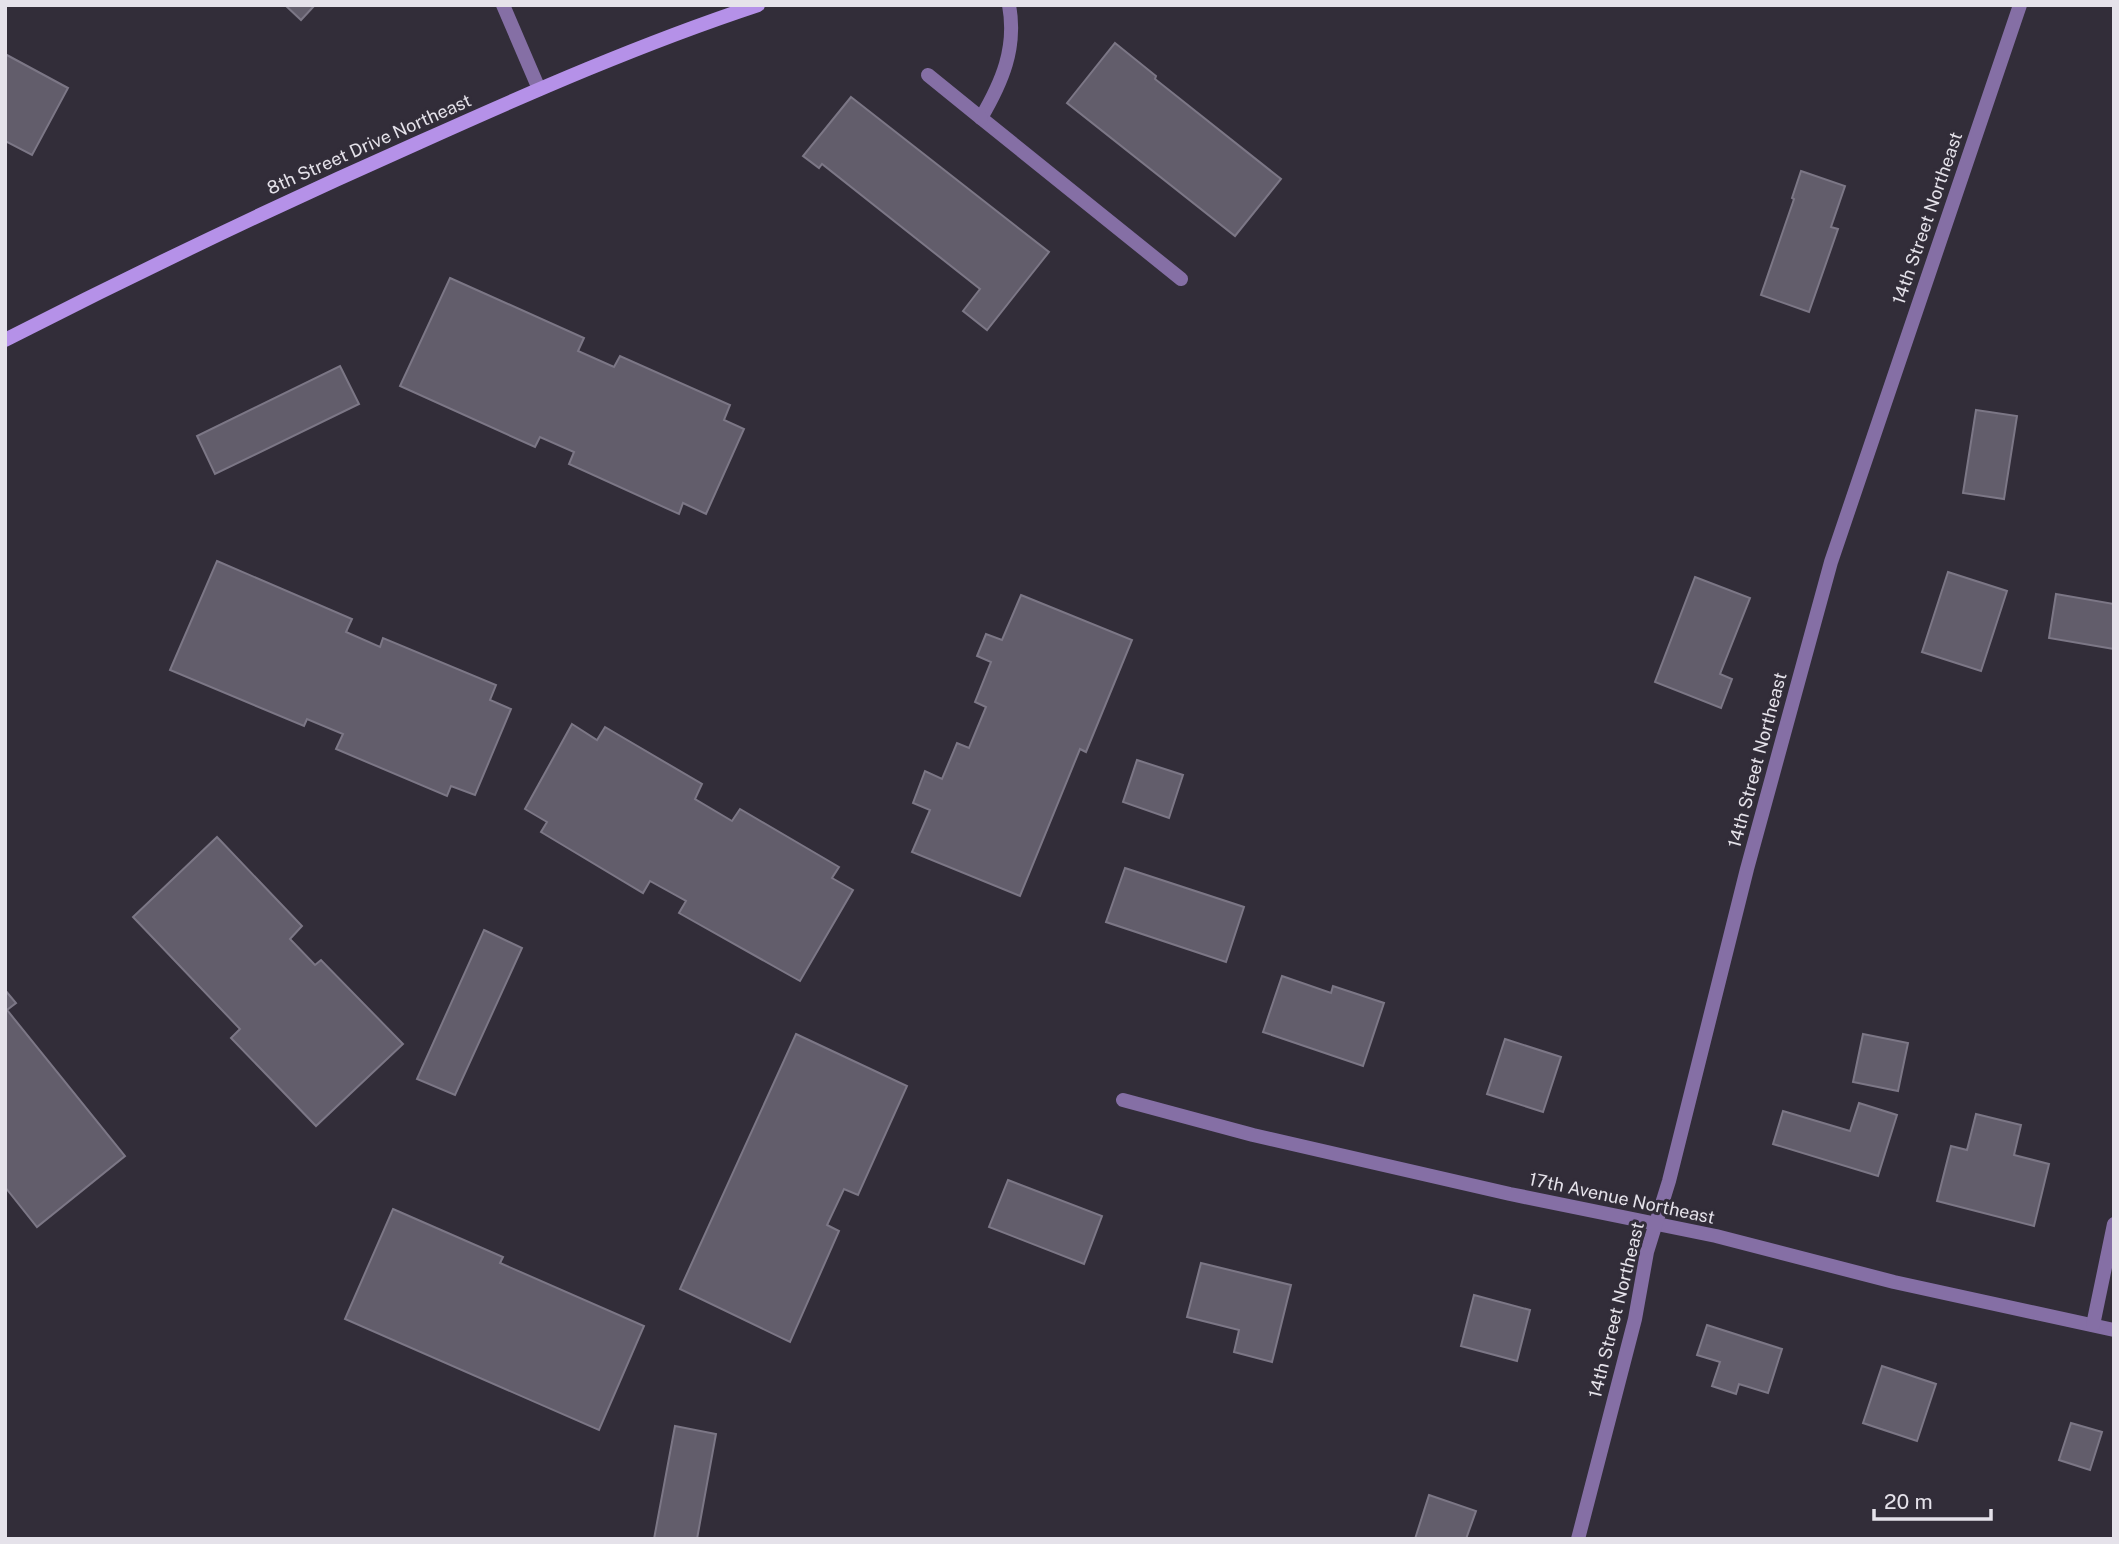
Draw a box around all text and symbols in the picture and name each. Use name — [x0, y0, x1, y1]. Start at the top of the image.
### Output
street label: 8th Street Drive Northeast — [264, 89, 474, 199]
street label: 14th Street Northeast — [1888, 129, 1966, 307]
street label: 14th Street Northeast — [1723, 670, 1791, 850]
street label: 17th Avenue Northeast — [1527, 1168, 1717, 1228]
street label: 14th Street Northeast — [1584, 1220, 1648, 1400]
scale bar — [1874, 1478, 1991, 1522]
text: 20 m — [1884, 1489, 1933, 1514]

